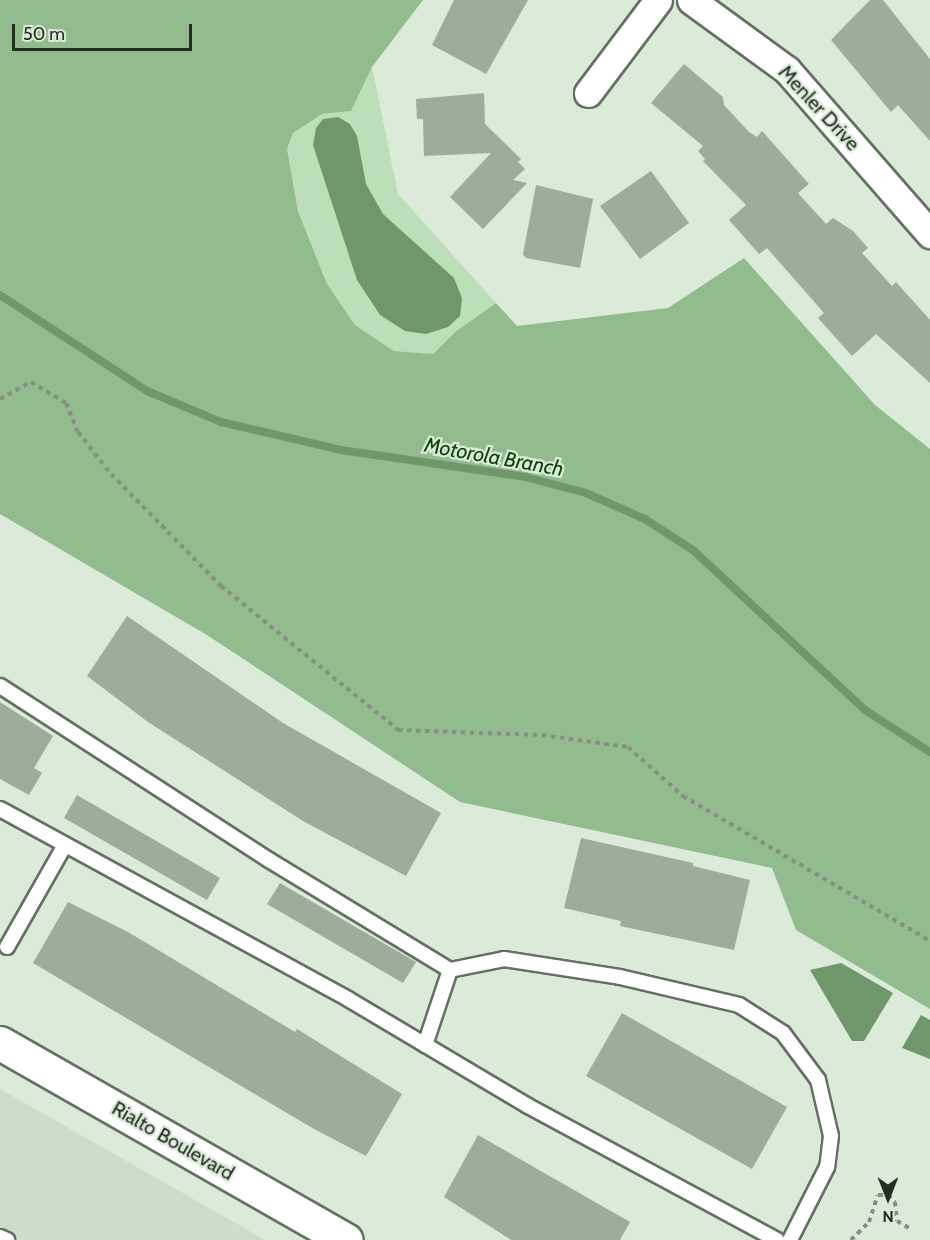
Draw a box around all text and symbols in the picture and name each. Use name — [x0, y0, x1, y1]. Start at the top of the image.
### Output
scale bar — [15, 12, 195, 50]
text: 50 m — [23, 23, 65, 45]
street label: Menler Drive — [773, 60, 865, 156]
water label: Motorola Branch — [423, 432, 565, 482]
street label: Rialto Boulevard — [108, 1096, 238, 1186]
north arrow — [858, 1168, 918, 1228]
text: N — [882, 1207, 894, 1226]

